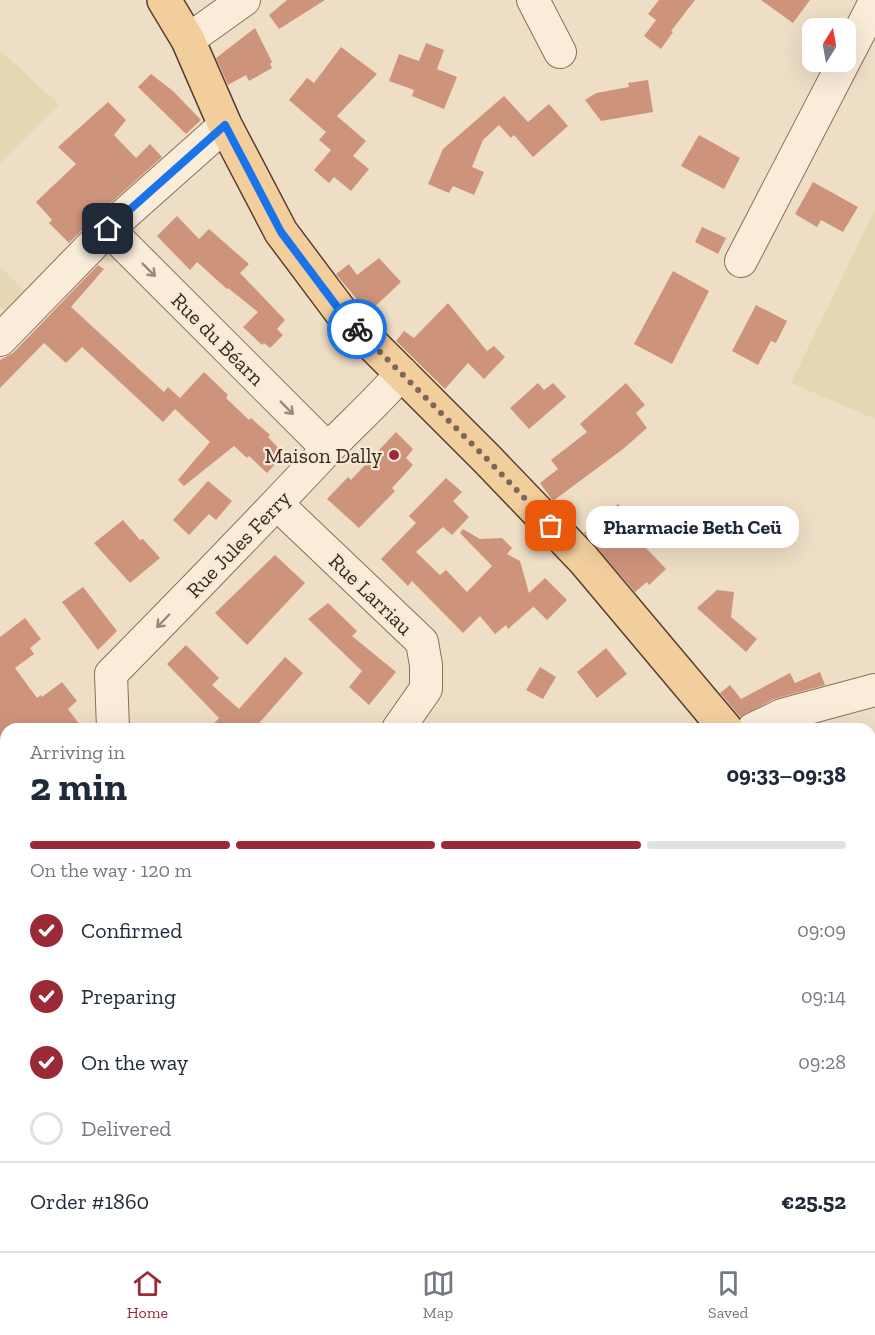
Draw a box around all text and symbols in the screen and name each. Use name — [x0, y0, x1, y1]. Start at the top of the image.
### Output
north arrow — [802, 18, 856, 72]
map controls — [802, 18, 856, 72]
pin — [82, 203, 133, 254]
icon: home — [91, 212, 124, 245]
one-way arrow — [142, 263, 156, 278]
street label: Rue du Béarn — [166, 287, 270, 391]
courier — [327, 299, 387, 359]
icon: bike — [341, 313, 374, 346]
one-way arrow — [280, 401, 294, 416]
place label: Maison Dally — [264, 443, 382, 468]
marker: Maison Dally — [387, 448, 401, 462]
street label: Rue Jules Ferry — [181, 485, 295, 603]
pin — [525, 500, 576, 551]
callout: Pharmacie Beth Ceü — [587, 505, 800, 547]
icon: bag — [534, 509, 567, 542]
text: Pharmacie Beth Ceü — [603, 515, 782, 539]
street label: Rue Larriau — [324, 548, 418, 640]
one-way arrow — [156, 613, 170, 628]
text: Arriving in — [30, 740, 125, 764]
text: 09:33–09:38 — [726, 761, 846, 788]
text: 2 min — [30, 763, 127, 810]
text: On the way · 120 m — [30, 858, 192, 882]
icon: check — [30, 914, 63, 947]
text: Confirmed — [81, 917, 182, 944]
text: 09:09 — [797, 918, 846, 942]
icon: check — [30, 980, 63, 1013]
text: Preparing — [81, 983, 176, 1010]
text: 09:14 — [801, 984, 846, 1008]
icon: check — [30, 1046, 63, 1079]
text: On the way — [81, 1049, 188, 1076]
text: 09:28 — [798, 1050, 846, 1074]
text: Delivered — [81, 1115, 171, 1142]
text: Order #1860 — [30, 1188, 149, 1215]
text: €25.52 — [781, 1188, 846, 1215]
tab: Home — [127, 1267, 168, 1322]
tab: Map — [422, 1267, 455, 1322]
tab: Saved — [708, 1267, 748, 1322]

